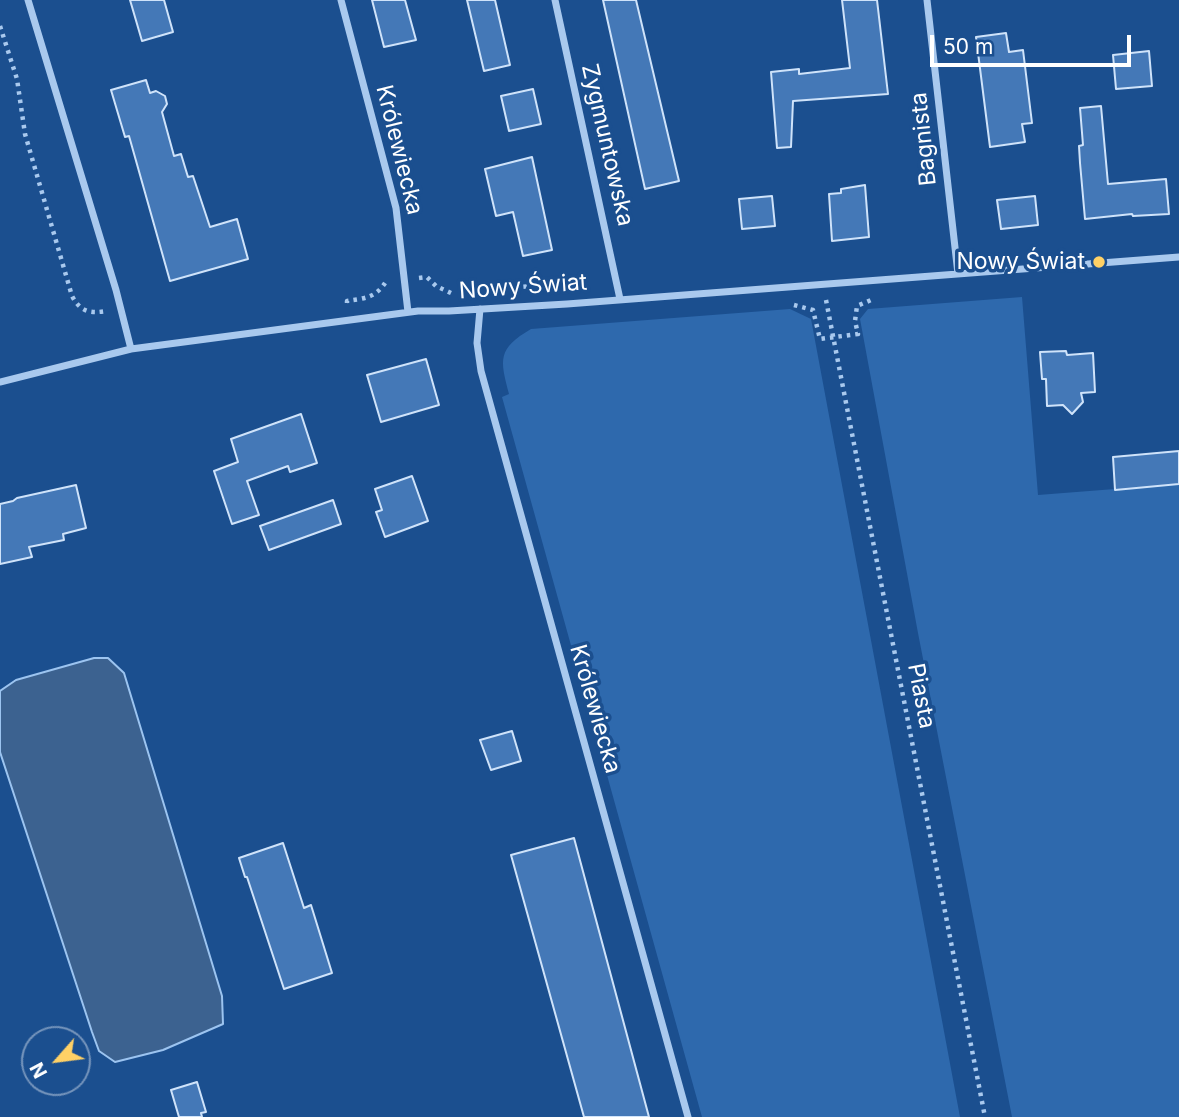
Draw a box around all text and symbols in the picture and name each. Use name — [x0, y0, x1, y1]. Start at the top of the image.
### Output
scale bar — [934, 21, 1135, 65]
text: 50 m — [943, 34, 993, 59]
street label: Zygmuntowska — [575, 61, 639, 229]
street label: Królewiecka — [370, 82, 428, 218]
street label: Bagnista — [905, 91, 943, 187]
place label: Nowy Świat — [956, 248, 1085, 276]
marker: Nowy Świat — [1091, 254, 1107, 270]
street label: Nowy Świat — [458, 269, 588, 305]
street label: Królewiecka — [563, 641, 627, 777]
street label: Piasta — [901, 661, 941, 731]
north arrow — [21, 1026, 91, 1096]
text: N — [25, 1058, 52, 1082]

